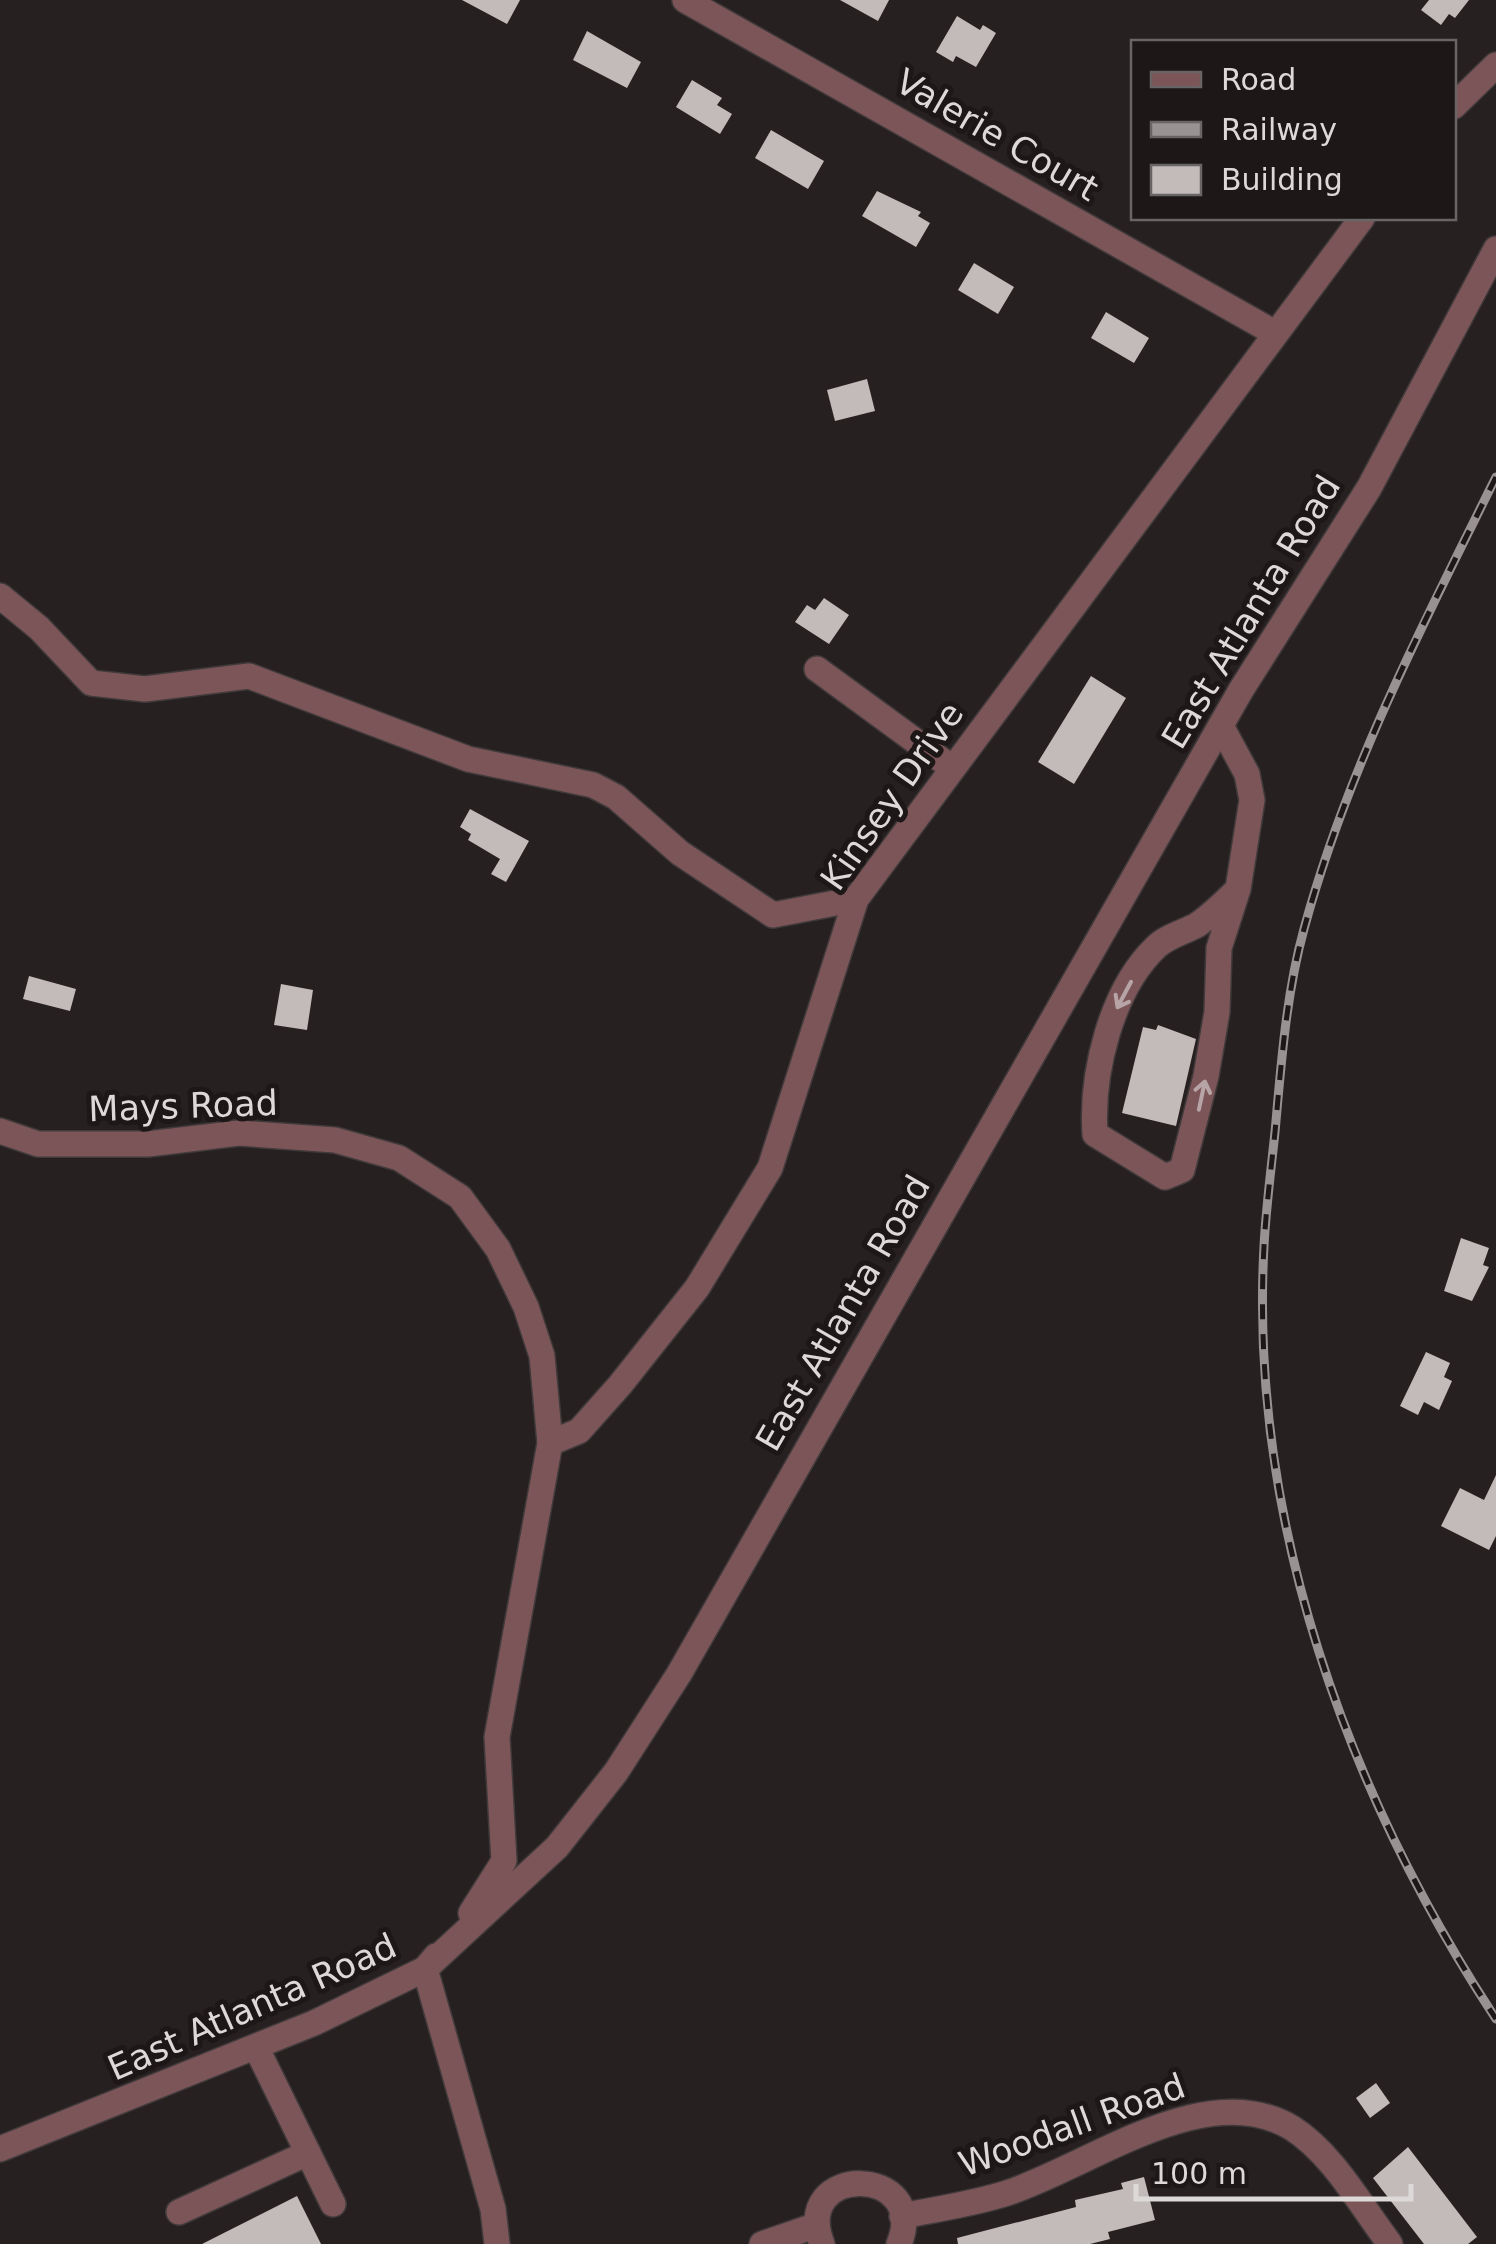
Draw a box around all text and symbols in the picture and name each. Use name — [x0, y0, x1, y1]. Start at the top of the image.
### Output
legend — [1131, 40, 1456, 220]
street label: Valerie Court — [889, 61, 1105, 209]
text: Road — [1221, 62, 1296, 97]
text: Railway — [1221, 112, 1337, 147]
text: Building — [1221, 162, 1343, 197]
street label: East Atlanta Road — [1154, 468, 1348, 756]
street label: Kinsey Drive — [813, 695, 971, 897]
one-way arrow — [1114, 980, 1133, 1009]
one-way arrow — [1194, 1079, 1212, 1111]
street label: Mays Road — [88, 1083, 278, 1129]
street label: East Atlanta Road — [748, 1168, 938, 1458]
street label: East Atlanta Road — [102, 1925, 402, 2089]
street label: Woodall Road — [954, 2066, 1190, 2184]
scale bar — [1136, 2139, 1411, 2201]
text: 100 m — [1151, 2156, 1247, 2191]

